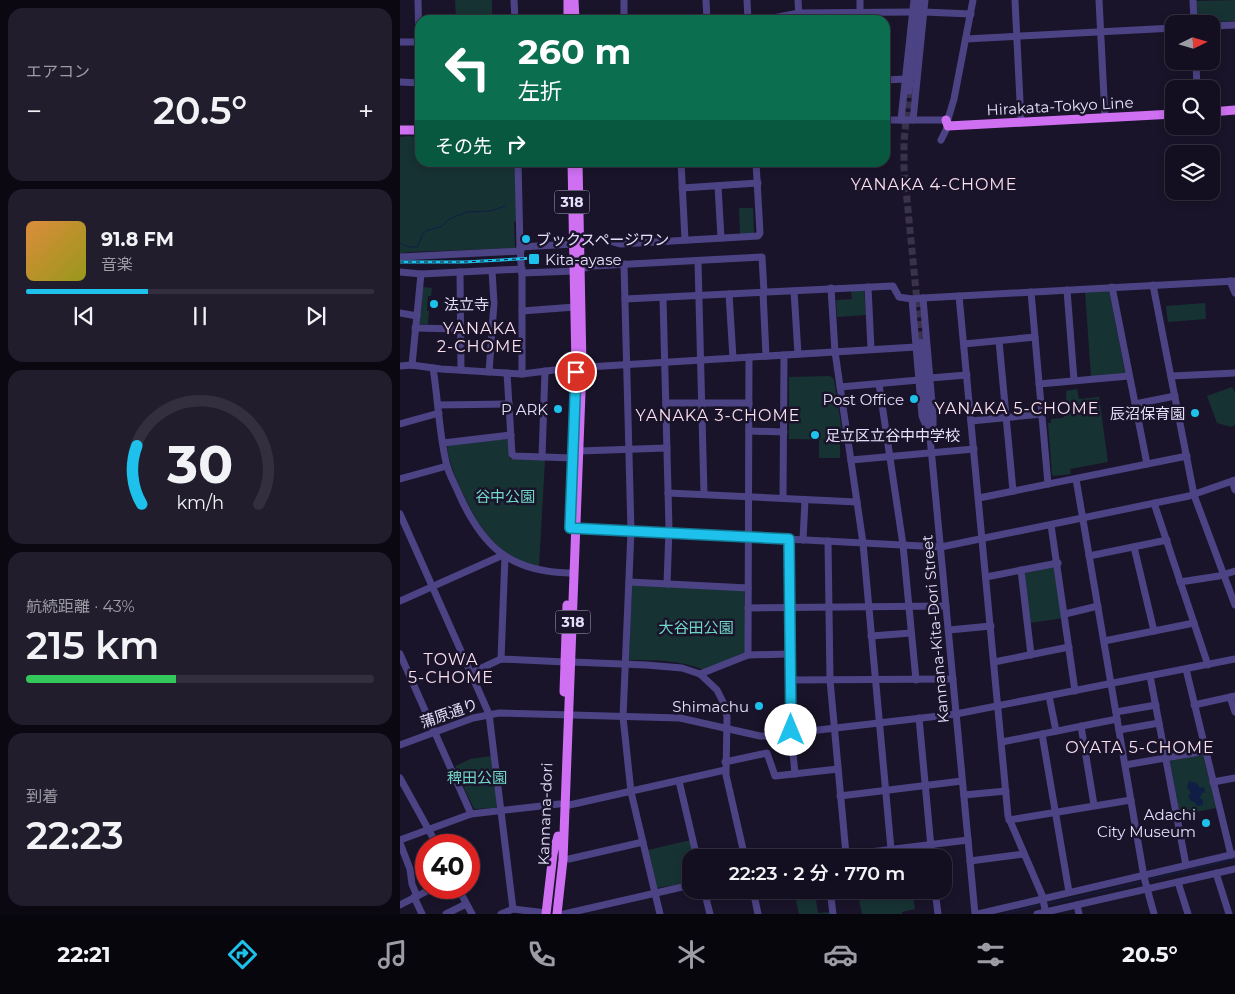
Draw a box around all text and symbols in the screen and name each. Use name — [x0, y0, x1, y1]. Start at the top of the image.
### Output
north arrow — [1165, 15, 1220, 70]
map controls — [1165, 15, 1220, 200]
text: 260 m — [518, 30, 631, 73]
icon: left — [435, 35, 500, 100]
text: エアコン — [26, 62, 90, 81]
text: 左折 — [518, 78, 562, 105]
button: search — [1165, 80, 1220, 135]
text: 20.5° — [153, 87, 247, 134]
street label: Hirakata-Tokyo Line — [986, 93, 1134, 119]
text: − — [26, 94, 42, 128]
text: + — [358, 94, 374, 128]
icon: right — [502, 130, 530, 158]
text: その先 — [435, 135, 492, 158]
button: layers — [1165, 145, 1220, 200]
district label: YANAKA 4-CHOME — [851, 175, 1017, 194]
road number: 318 — [554, 190, 590, 213]
text: 91.8 FM — [101, 228, 174, 251]
place label: ブックスページワン — [536, 230, 669, 249]
marker: ブックスページワン — [520, 233, 532, 245]
place label: Kita-ayase — [545, 250, 622, 269]
marker: Kita-ayase — [527, 252, 541, 266]
text: 音楽 — [101, 255, 133, 274]
place label: 法立寺 — [444, 295, 489, 314]
marker: 法立寺 — [428, 298, 440, 310]
icon: previous — [70, 302, 98, 330]
icon: pause — [186, 302, 214, 330]
icon: next — [302, 302, 330, 330]
district label: YANAKA 2-CHOME — [437, 319, 523, 356]
pin — [555, 351, 597, 393]
icon: arrive — [562, 358, 590, 386]
place label: Post Office — [823, 390, 904, 409]
marker: Post Office — [908, 393, 920, 405]
district label: YANAKA 5-CHOME — [934, 399, 1100, 418]
place label: P ARK — [501, 400, 548, 419]
marker: P ARK — [552, 403, 564, 415]
place label: 辰沼保育園 — [1110, 404, 1185, 423]
district label: YANAKA 3-CHOME — [636, 406, 801, 425]
marker: 辰沼保育園 — [1189, 407, 1201, 419]
place label: 足立区立谷中中学校 — [825, 426, 960, 445]
marker: 足立区立谷中中学校 — [809, 429, 821, 441]
text: 30 — [166, 433, 233, 496]
park label: 谷中公園 — [475, 487, 535, 506]
text: km/h — [176, 492, 224, 513]
street label: Kannana-Kita-Dori Street — [917, 534, 953, 724]
text: 航続距離 · 43% — [26, 597, 135, 616]
road number: 318 — [556, 610, 590, 634]
park label: 大谷田公園 — [658, 618, 734, 637]
text: 215 km — [26, 622, 159, 669]
district label: TOWA 5-CHOME — [408, 650, 494, 687]
street label: 蒲原通り — [418, 694, 480, 732]
place label: Shimachu — [672, 697, 749, 716]
marker: Shimachu — [753, 700, 765, 712]
position arrow — [764, 703, 816, 755]
district label: OYATA 5-CHOME — [1065, 738, 1215, 757]
street label: Kannana-dori — [534, 762, 556, 866]
park label: 稗田公園 — [447, 768, 507, 787]
text: 到着 — [26, 787, 58, 806]
place label: Adachi City Museum — [1097, 805, 1196, 841]
text: 22:23 — [26, 812, 124, 859]
marker: Adachi City Museum — [1200, 817, 1212, 829]
speed limit sign: 40 — [415, 834, 480, 899]
text: 22:23 · 2 分 · 770 m — [729, 862, 905, 885]
icon: directions — [225, 937, 260, 972]
icon: music — [375, 937, 410, 972]
icon: phone — [524, 937, 559, 972]
icon: climate — [674, 937, 709, 972]
icon: car — [823, 937, 858, 972]
icon: filters — [973, 937, 1008, 972]
text: 22:21 — [57, 941, 111, 968]
text: 20.5° — [1122, 941, 1178, 968]

